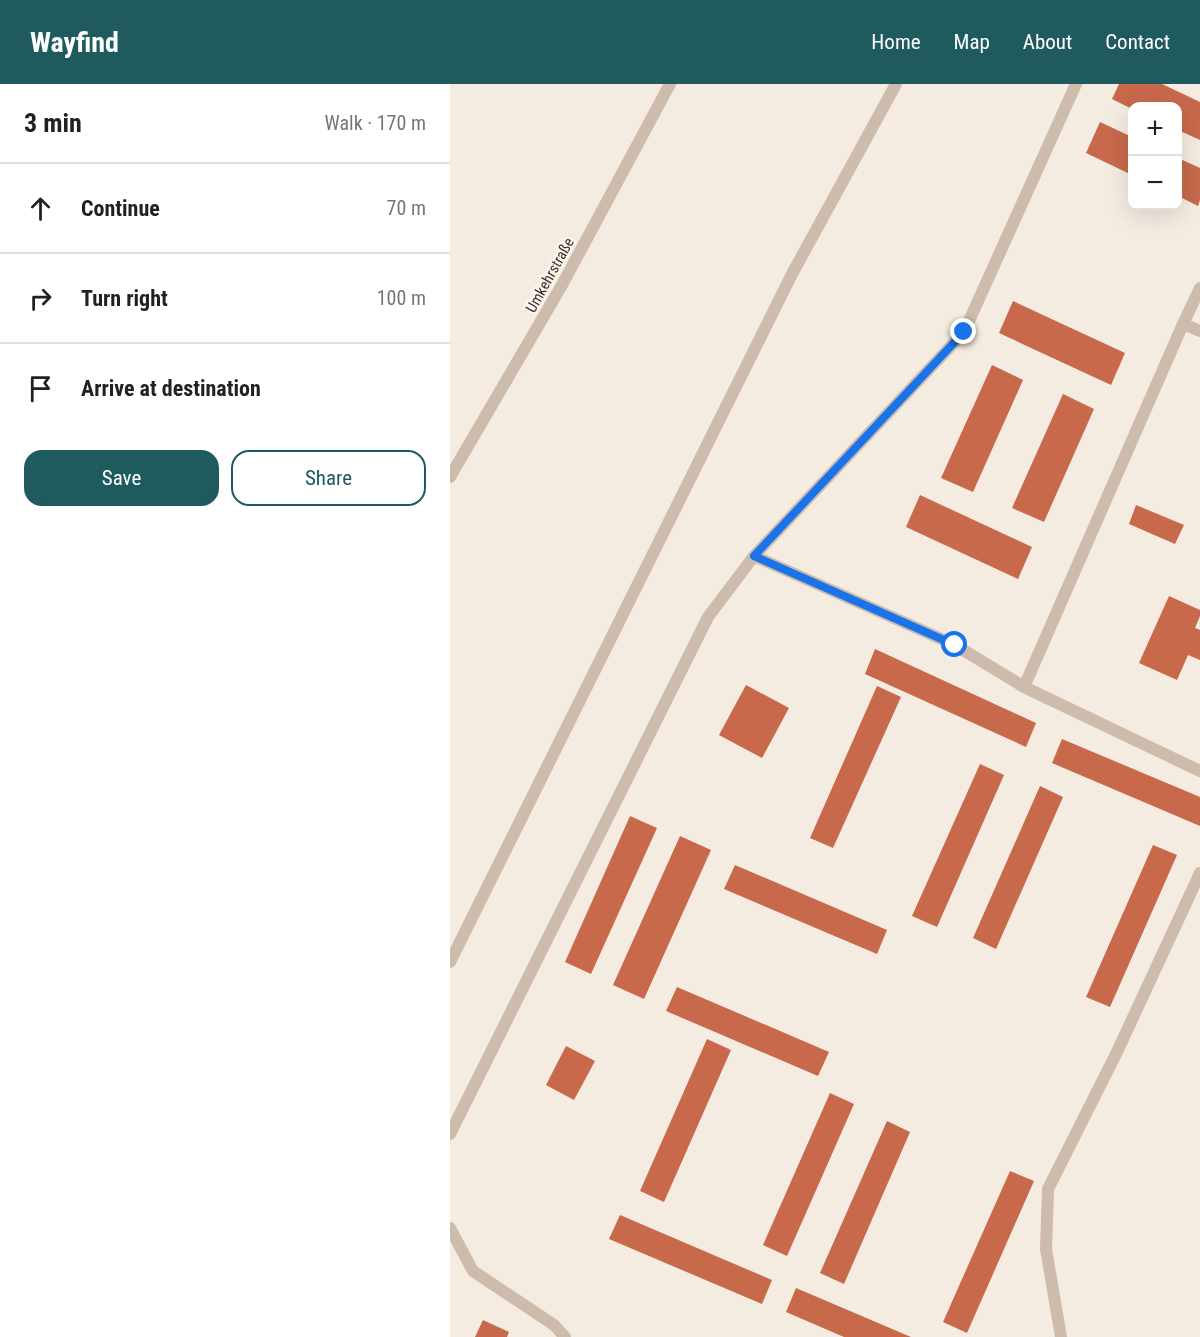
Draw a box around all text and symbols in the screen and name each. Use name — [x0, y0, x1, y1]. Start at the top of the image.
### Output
text: Wayfind — [30, 26, 119, 59]
text: Home — [871, 30, 921, 54]
text: Map — [954, 30, 990, 54]
text: About — [1023, 30, 1072, 54]
text: Contact — [1105, 30, 1170, 54]
map controls — [1128, 102, 1182, 210]
button: + — [1128, 102, 1182, 156]
text: 3 min — [24, 108, 82, 138]
text: Walk · 170 m — [325, 111, 426, 135]
button: − — [1128, 156, 1182, 210]
icon: ahead — [24, 192, 57, 225]
text: Continue — [81, 196, 160, 221]
text: 70 m — [387, 196, 426, 220]
street label: Umkehrstraße — [522, 234, 578, 316]
icon: right — [24, 282, 57, 315]
text: Turn right — [81, 286, 168, 311]
text: 100 m — [377, 286, 426, 310]
route end — [950, 318, 976, 344]
icon: arrive — [24, 372, 57, 405]
text: Arrive at destination — [81, 376, 261, 401]
button: Save — [24, 450, 219, 506]
button: Share — [231, 450, 426, 506]
route start — [941, 631, 967, 657]

